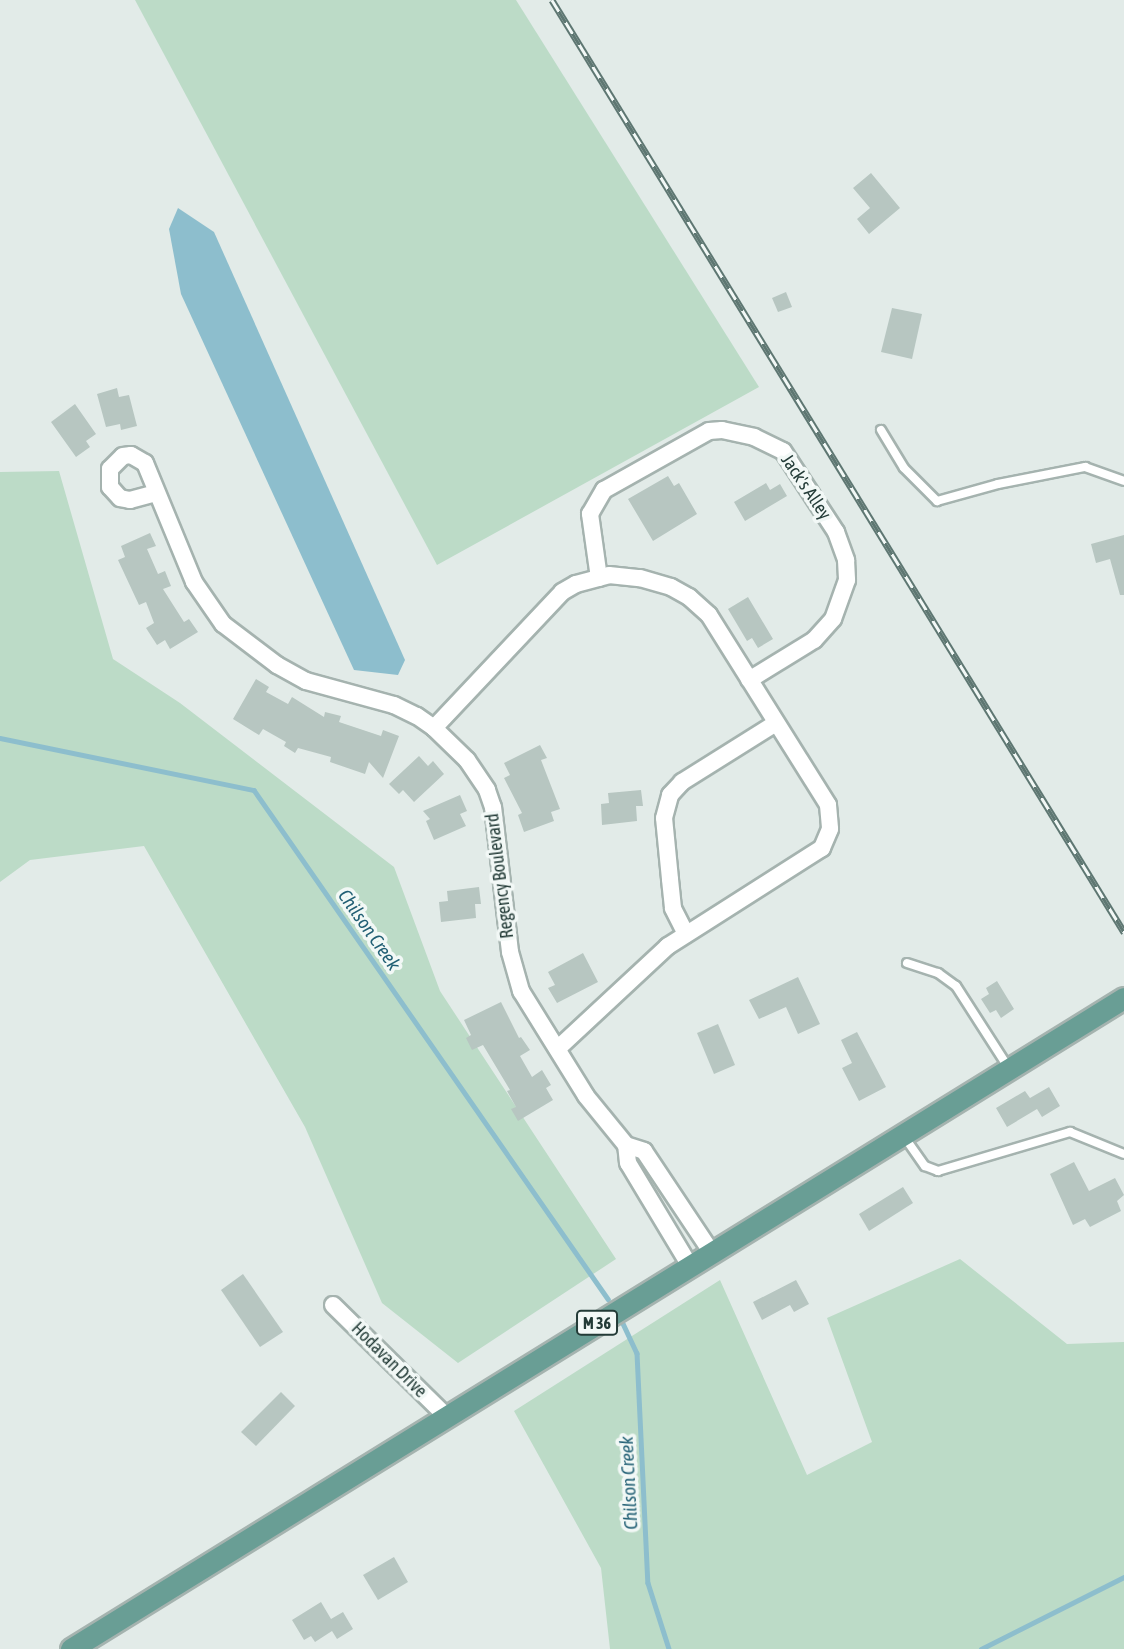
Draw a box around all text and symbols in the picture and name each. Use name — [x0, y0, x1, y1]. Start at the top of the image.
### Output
street label: Jack's Alley — [776, 450, 836, 524]
street label: Regency Boulevard — [482, 812, 518, 940]
water label: Chilson Creek — [333, 885, 405, 975]
road number: M 36 — [576, 1310, 618, 1336]
street label: Hodavan Drive — [347, 1318, 431, 1402]
water label: Chilson Creek — [615, 1436, 643, 1530]

